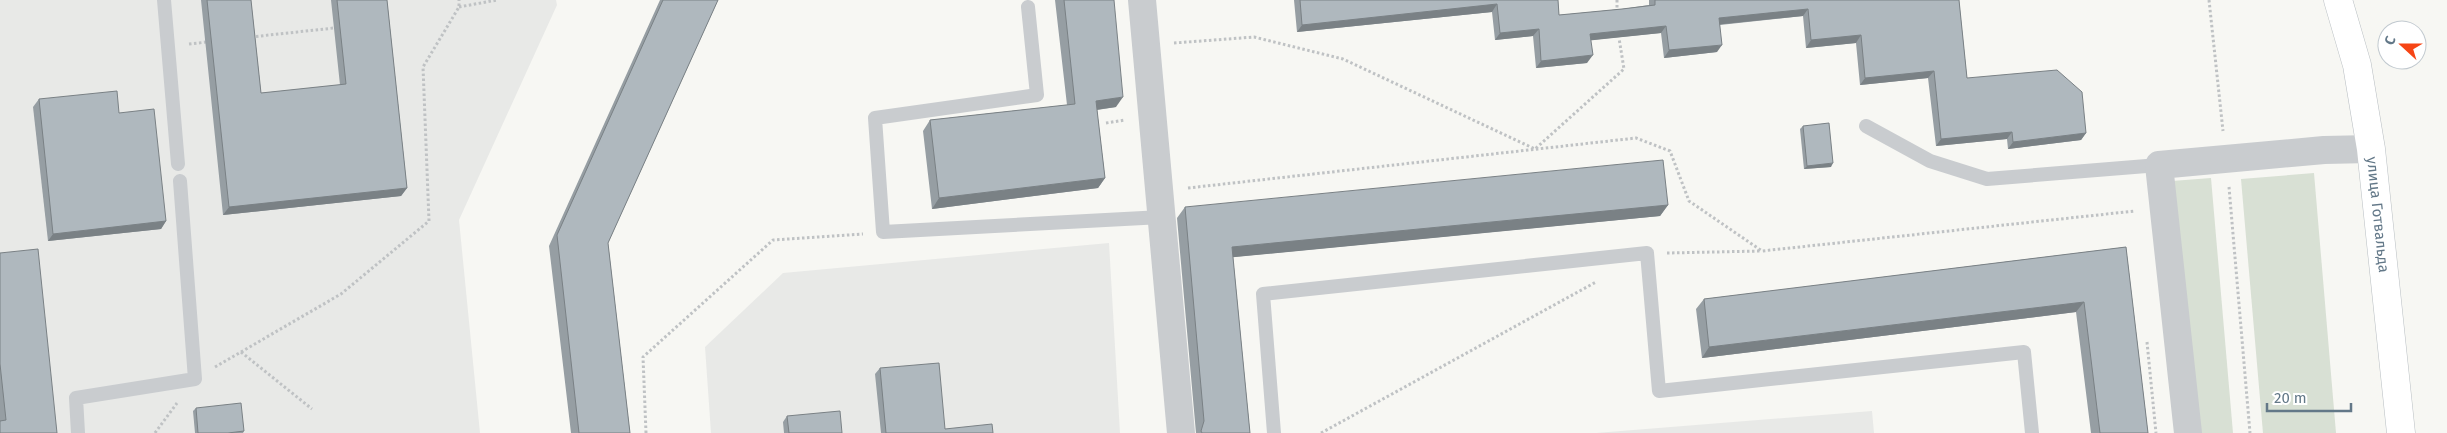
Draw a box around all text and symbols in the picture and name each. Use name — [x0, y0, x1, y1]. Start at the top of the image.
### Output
north arrow — [2377, 20, 2427, 70]
text: С — [2381, 34, 2400, 47]
street label: улица Готвальда — [2363, 156, 2393, 274]
scale bar — [2267, 380, 2351, 412]
text: 20 m — [2274, 389, 2307, 407]

